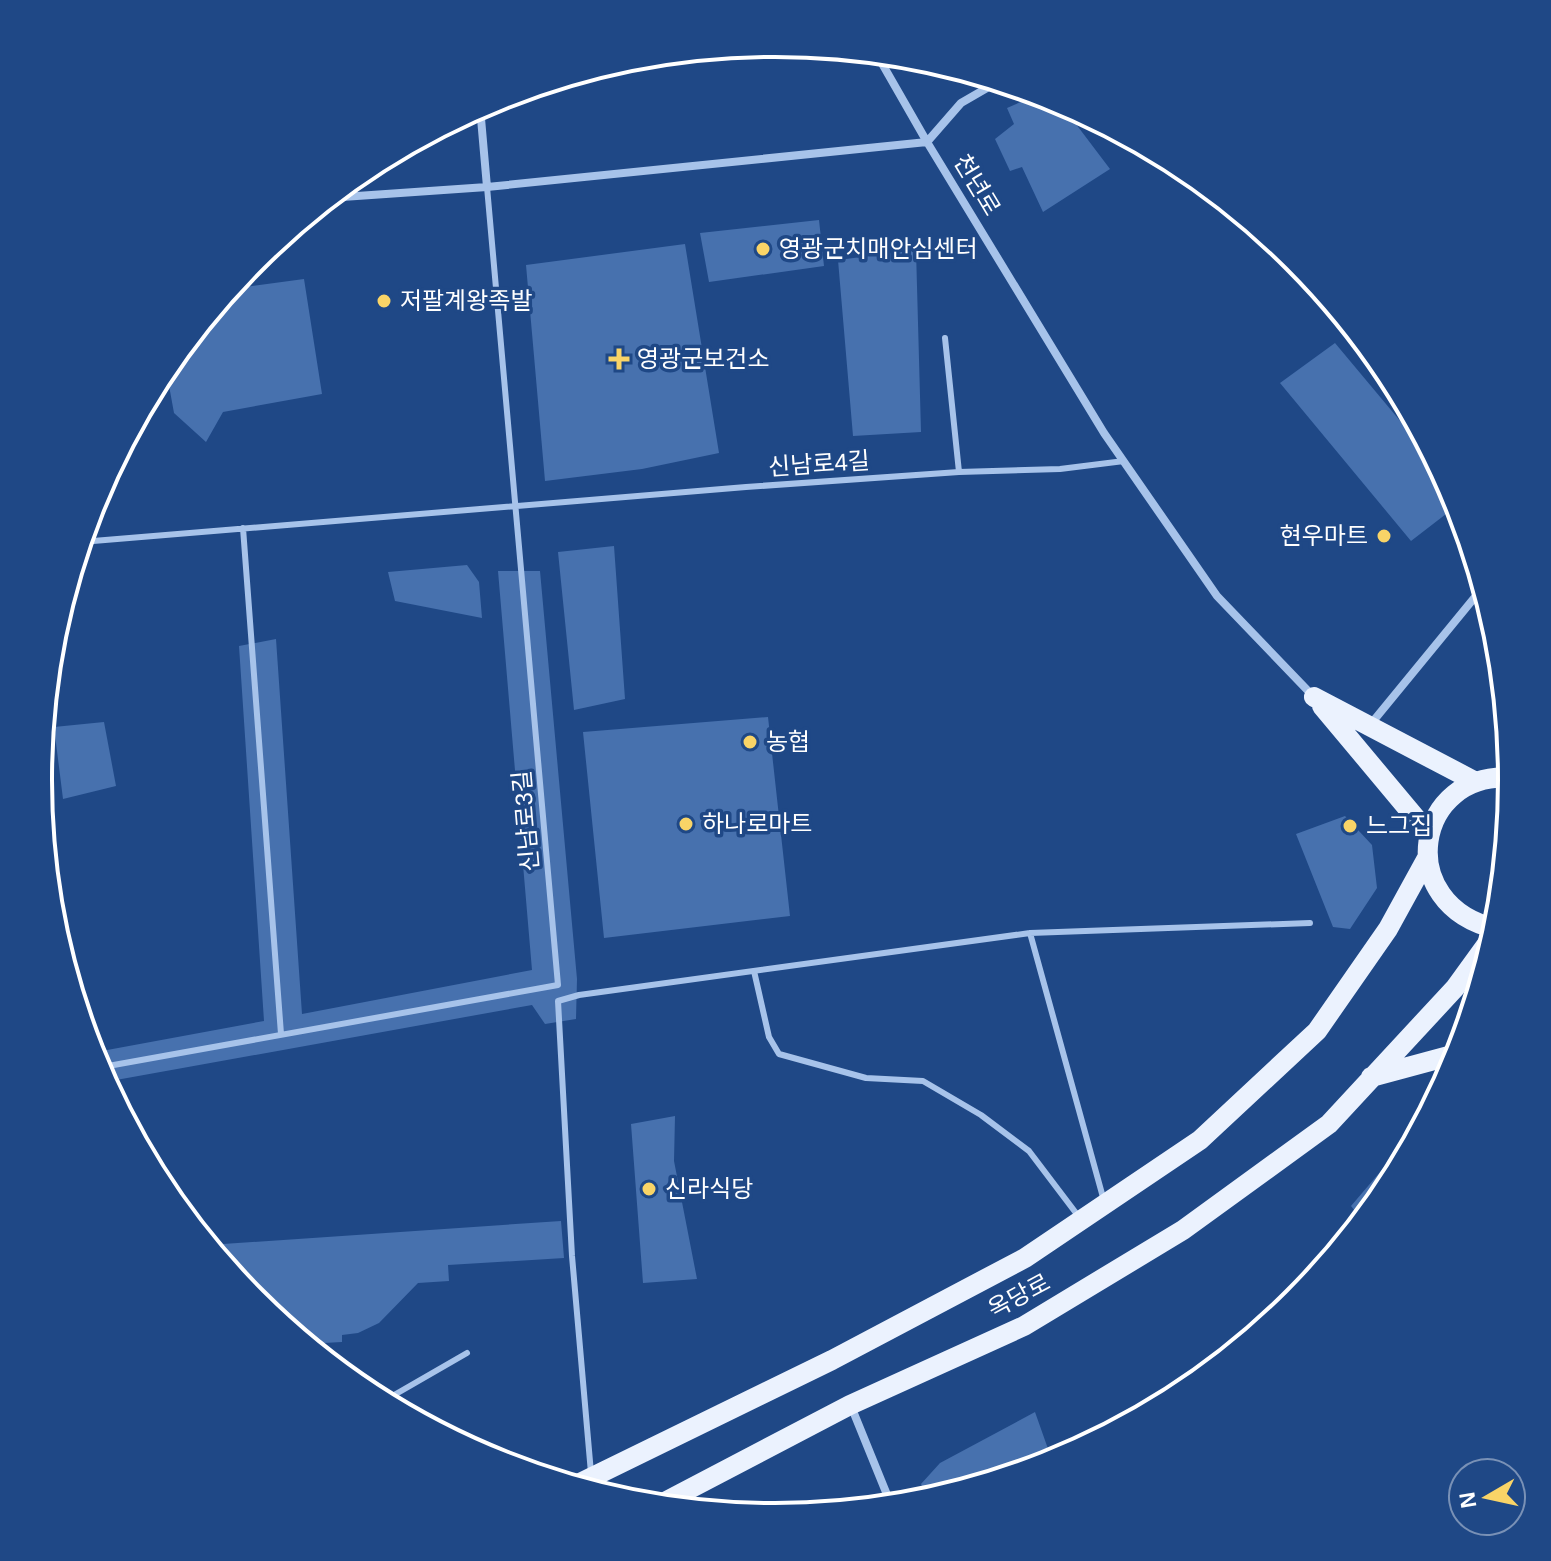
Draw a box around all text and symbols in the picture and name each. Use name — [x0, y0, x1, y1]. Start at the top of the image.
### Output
street label: 천년로 — [949, 149, 1006, 220]
place label: 영광군치매안심센터 — [779, 235, 978, 262]
marker: 영광군치매안심센터 — [754, 240, 772, 258]
place label: 저팔계왕족발 — [400, 287, 532, 314]
marker: 저팔계왕족발 — [375, 292, 393, 310]
place label: 영광군보건소 — [637, 345, 769, 372]
marker: 영광군보건소 — [608, 348, 630, 370]
street label: 신남로4길 — [767, 446, 871, 481]
place label: 현우마트 — [1280, 522, 1368, 549]
marker: 현우마트 — [1375, 527, 1393, 545]
place label: 농협 — [766, 728, 810, 755]
marker: 농협 — [741, 733, 759, 751]
street label: 신남로3길 — [508, 769, 543, 873]
place label: 하나로마트 — [702, 810, 812, 837]
place label: 느그집 — [1366, 812, 1432, 839]
marker: 하나로마트 — [677, 815, 695, 833]
marker: 느그집 — [1341, 817, 1359, 835]
place label: 신라식당 — [665, 1175, 753, 1202]
marker: 신라식당 — [640, 1180, 658, 1198]
street label: 옥당로 — [983, 1268, 1054, 1323]
north arrow — [1447, 1457, 1527, 1537]
text: N — [1454, 1490, 1481, 1510]

